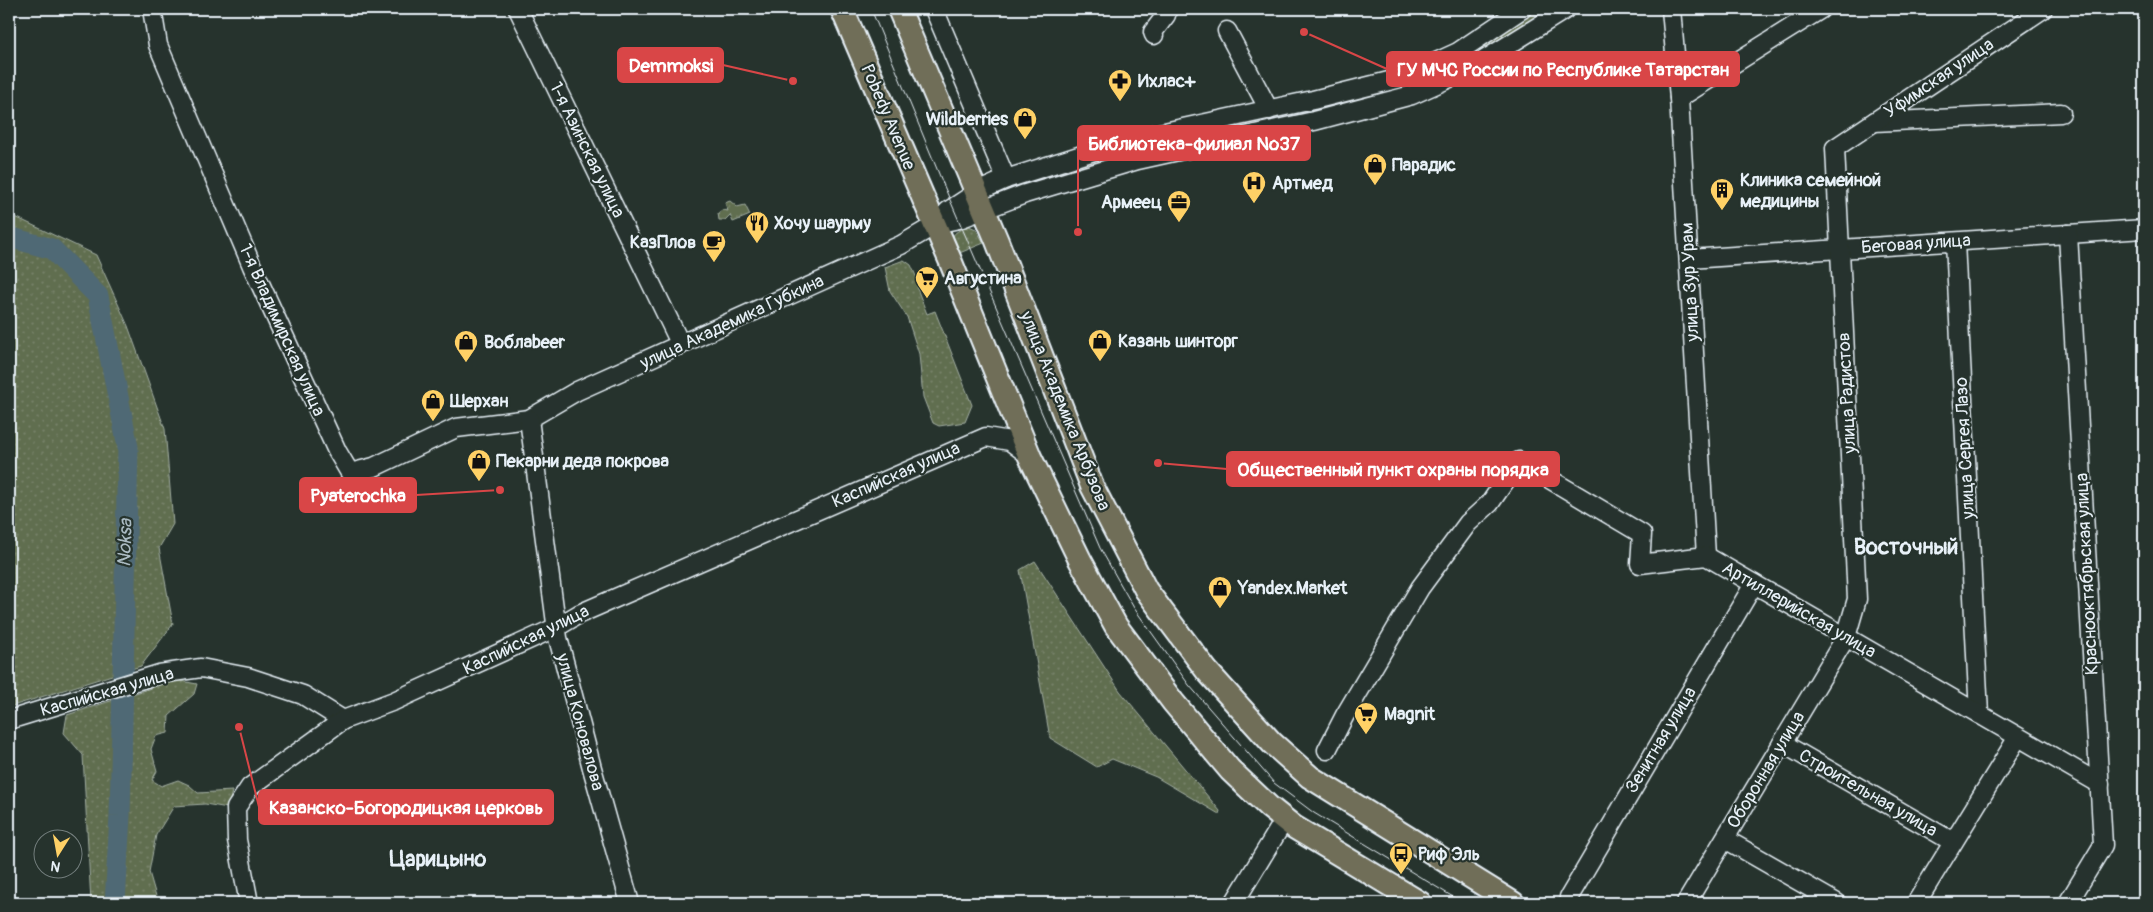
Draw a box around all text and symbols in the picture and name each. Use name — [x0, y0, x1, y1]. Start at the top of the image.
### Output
street label: Уфимская улица — [1880, 33, 1998, 123]
callout: Demmoksi — [618, 48, 723, 82]
callout: ГУ МЧС России по Республике Татарстан — [1387, 52, 1739, 86]
text: Demmoksi — [629, 54, 714, 78]
text: ГУ МЧС России по Республике Татарстан — [1397, 58, 1729, 82]
street label: Pobedy Avenue — [855, 60, 921, 174]
pharmacy icon: Ихлас+ — [1107, 68, 1133, 102]
place label: Ихлас+ — [1138, 70, 1197, 93]
street label: 1-я Азинская улица — [544, 78, 630, 222]
shop icon: Wildberries — [1012, 106, 1038, 140]
place label: Wildberries — [926, 108, 1009, 131]
callout: Библиотека-филиал №37 — [1078, 126, 1310, 160]
text: Библиотека-филиал №37 — [1088, 132, 1301, 156]
shop icon: Парадис — [1362, 152, 1388, 186]
place label: Парадис — [1392, 154, 1456, 177]
place label: Клиника семейной медицины — [1740, 169, 1881, 213]
hospital icon: Артмед — [1241, 170, 1267, 204]
place label: Артмед — [1272, 172, 1333, 195]
building icon: Клиника семейной медицины — [1709, 177, 1735, 211]
office icon: Армеец — [1166, 189, 1192, 223]
place label: Армеец — [1101, 191, 1162, 214]
restaurant icon: Хочу шаурму — [744, 210, 770, 244]
place label: Хочу шаурму — [774, 212, 871, 235]
street label: улица Зур Урам — [1675, 222, 1705, 343]
cafe icon: КазПлов — [701, 229, 727, 263]
street label: Беговая улица — [1860, 229, 1972, 259]
place label: КазПлов — [630, 231, 696, 254]
street label: 1-я Владимирская улица — [234, 240, 330, 420]
supermarket icon: Августина — [914, 265, 940, 299]
place label: Августина — [944, 267, 1022, 290]
street label: улица Академика Губкина — [635, 269, 828, 375]
street label: улица Академика Арбузова — [1014, 307, 1116, 514]
shop icon: Казань шинторг — [1087, 328, 1113, 362]
shop icon: Воблаbeer — [453, 329, 479, 363]
place label: Казань шинторг — [1118, 330, 1239, 353]
place label: Воблаbeer — [484, 331, 566, 354]
street label: улица Радистов — [1832, 332, 1862, 455]
street label: улица Сергея Лазо — [1950, 376, 1980, 521]
shop icon: Шерхан — [420, 388, 446, 422]
place label: Шерхан — [449, 390, 508, 413]
street label: Каспийская улица — [828, 436, 964, 514]
shop icon: Пекарни деда покрова — [466, 448, 492, 482]
place label: Пекарни деда покрова — [496, 450, 670, 473]
callout: Общественный пункт охраны порядка — [1227, 452, 1559, 486]
text: Общественный пункт охраны порядка — [1237, 458, 1549, 482]
street label: Краснооктябрьская улица — [2070, 472, 2104, 676]
callout: Pyaterochka — [300, 478, 416, 512]
text: Pyaterochka — [310, 484, 406, 508]
water label: Noksa — [112, 517, 138, 568]
district label: Восточный — [1854, 533, 1958, 561]
street label: Артиллерийская улица — [1718, 557, 1880, 663]
shop icon: Yandex.Market — [1207, 575, 1233, 609]
place label: Yandex.Market — [1237, 577, 1348, 600]
street label: Каспийская улица — [459, 599, 593, 681]
street label: улица Коновалова — [550, 650, 609, 793]
street label: Каспийская улица — [38, 662, 176, 722]
street label: Зенитная улица — [1620, 683, 1702, 797]
supermarket icon: Magnit — [1353, 701, 1379, 735]
place label: Magnit — [1384, 703, 1436, 726]
street label: Оборонная улица — [1722, 707, 1810, 833]
street label: Строительная улица — [1794, 744, 1942, 842]
callout: Казанско-Богородицкая церковь — [259, 790, 553, 824]
text: Казанско-Богородицкая церковь — [269, 796, 543, 820]
north arrow — [32, 830, 82, 880]
bus stop icon: Риф Эль — [1388, 841, 1414, 875]
place label: Риф Эль — [1418, 843, 1480, 866]
district label: Царицыно — [390, 845, 487, 873]
text: N — [49, 857, 62, 876]

